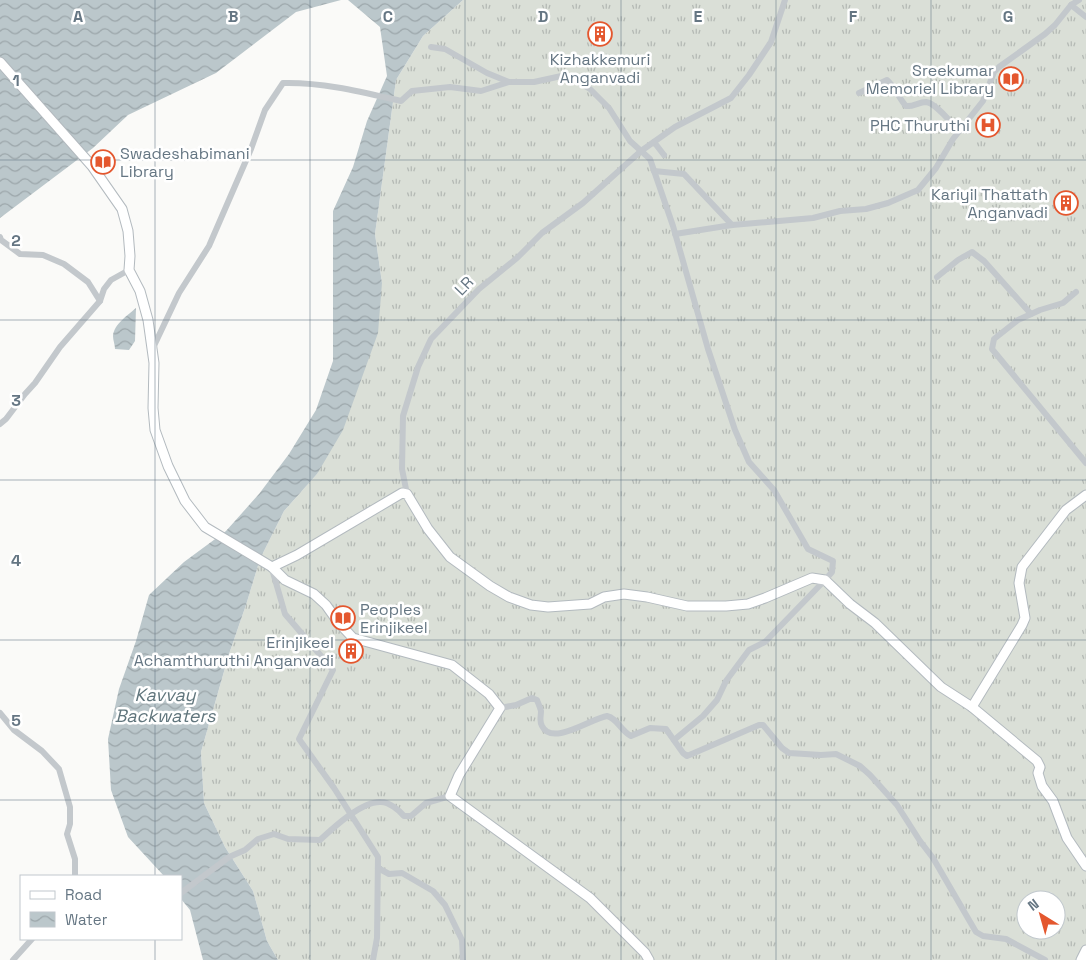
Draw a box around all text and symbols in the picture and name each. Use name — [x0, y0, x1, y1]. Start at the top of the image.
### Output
text: A — [73, 6, 83, 27]
text: B — [228, 6, 238, 27]
text: C — [383, 6, 393, 27]
text: D — [538, 6, 548, 27]
text: E — [694, 6, 703, 27]
text: F — [849, 6, 858, 27]
text: G — [1003, 6, 1013, 27]
building icon: Kizhakkemuri Anganvadi — [587, 21, 613, 47]
place label: Kizhakkemuri Anganvadi — [550, 49, 650, 88]
place label: Sreekumar Memoriel Library — [866, 60, 994, 99]
library icon: Sreekumar Memoriel Library — [998, 66, 1024, 92]
text: 1 — [12, 70, 20, 91]
hospital icon: PHC Thuruthi — [975, 112, 1001, 138]
place label: PHC Thuruthi — [870, 115, 970, 136]
place label: Swadeshabimani Library — [120, 143, 250, 182]
library icon: Swadeshabimani Library — [90, 149, 116, 175]
place label: Kariyil Thattath Anganvadi — [931, 184, 1048, 223]
building icon: Kariyil Thattath Anganvadi — [1053, 190, 1079, 216]
text: 2 — [11, 230, 21, 251]
street label: LR — [450, 272, 478, 300]
text: 3 — [11, 390, 21, 411]
text: 4 — [11, 550, 21, 571]
place label: Peoples Erinjikeel — [360, 599, 428, 638]
library icon: Peoples Erinjikeel — [330, 605, 356, 631]
place label: Erinjikeel Achamthuruthi Anganvadi — [134, 632, 334, 671]
building icon: Erinjikeel Achamthuruthi Anganvadi — [338, 638, 364, 664]
water label: Kavvay Backwaters — [114, 683, 216, 727]
text: 5 — [11, 710, 21, 731]
legend — [20, 875, 182, 940]
text: Road — [65, 885, 102, 904]
north arrow — [1016, 890, 1066, 940]
text: N — [1024, 895, 1042, 915]
text: Water — [65, 910, 108, 929]

